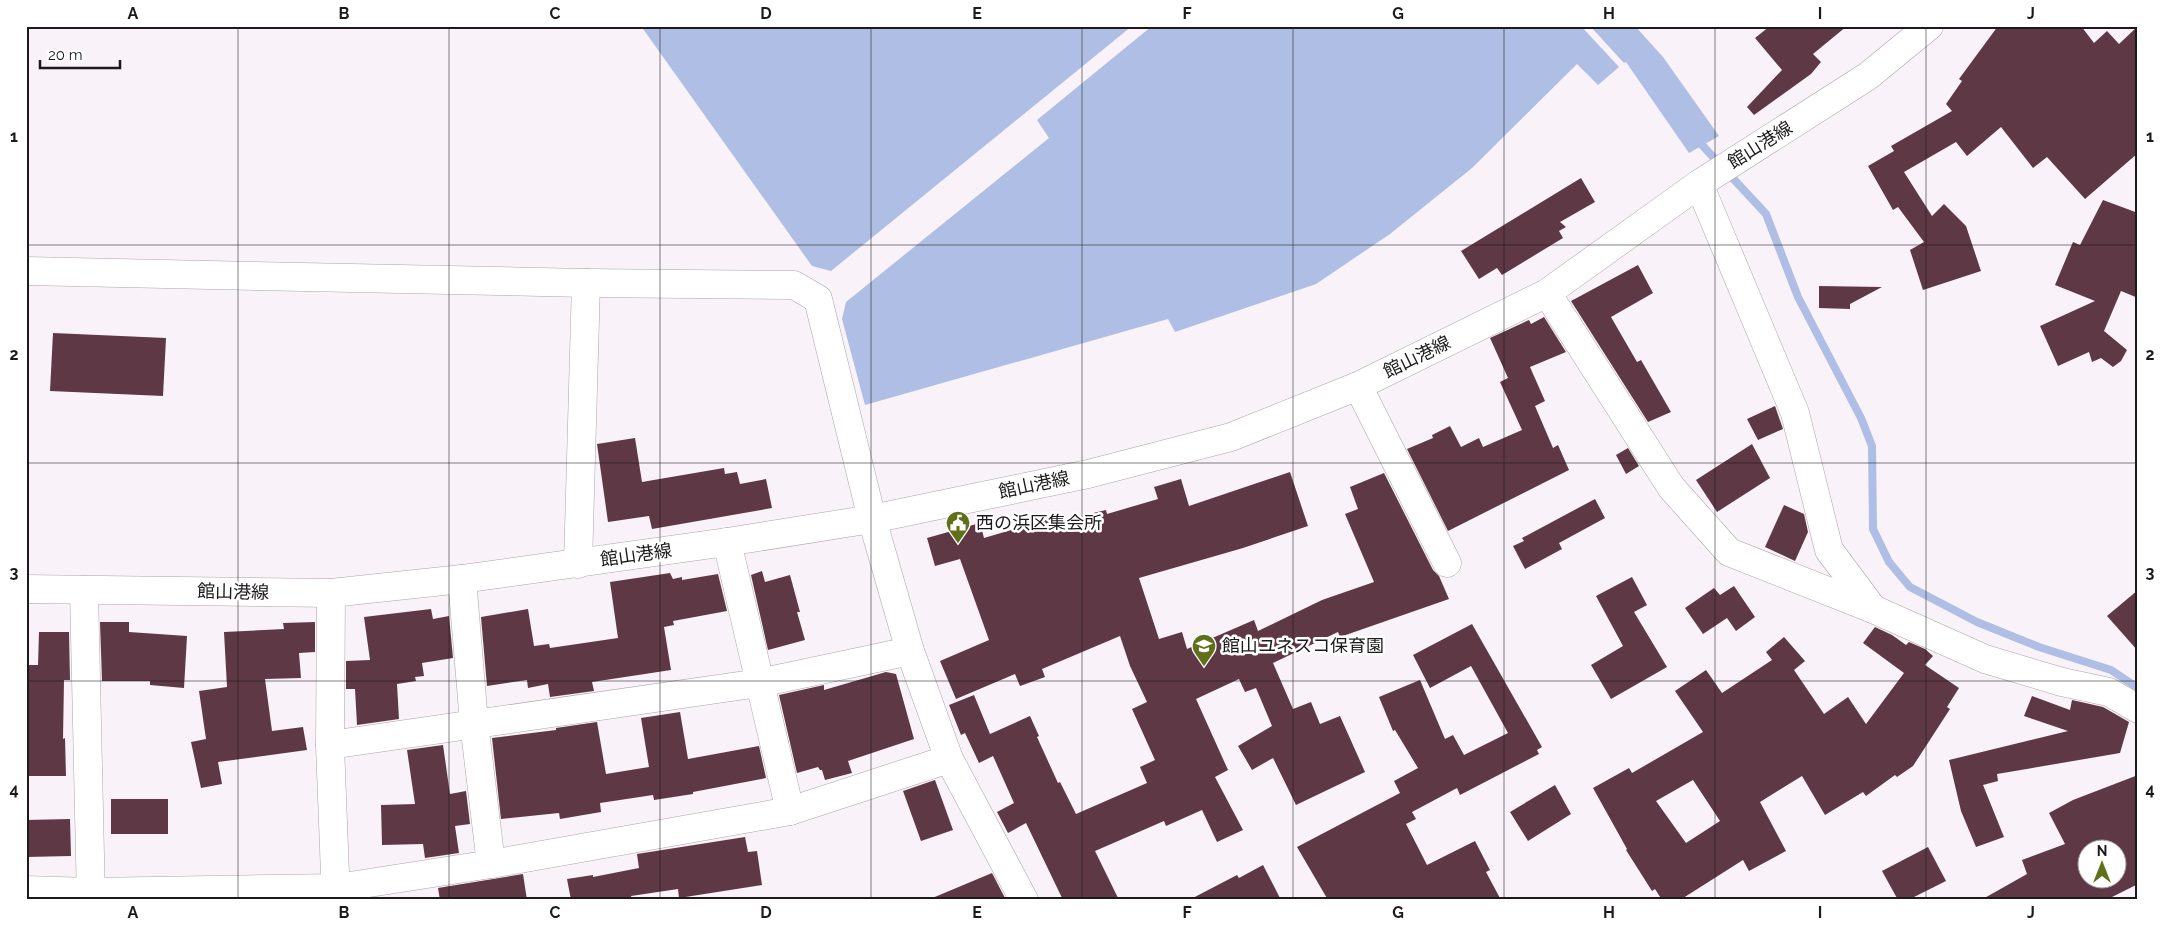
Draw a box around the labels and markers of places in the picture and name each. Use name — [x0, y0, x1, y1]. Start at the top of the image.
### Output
public building icon: 西の浜区集会所 — [945, 510, 971, 544]
place label: 西の浜区集会所 — [976, 512, 1102, 533]
school or university icon: 館山ユネスコ保育園 — [1191, 633, 1217, 667]
place label: 館山ユネスコ保育園 — [1222, 635, 1384, 656]

